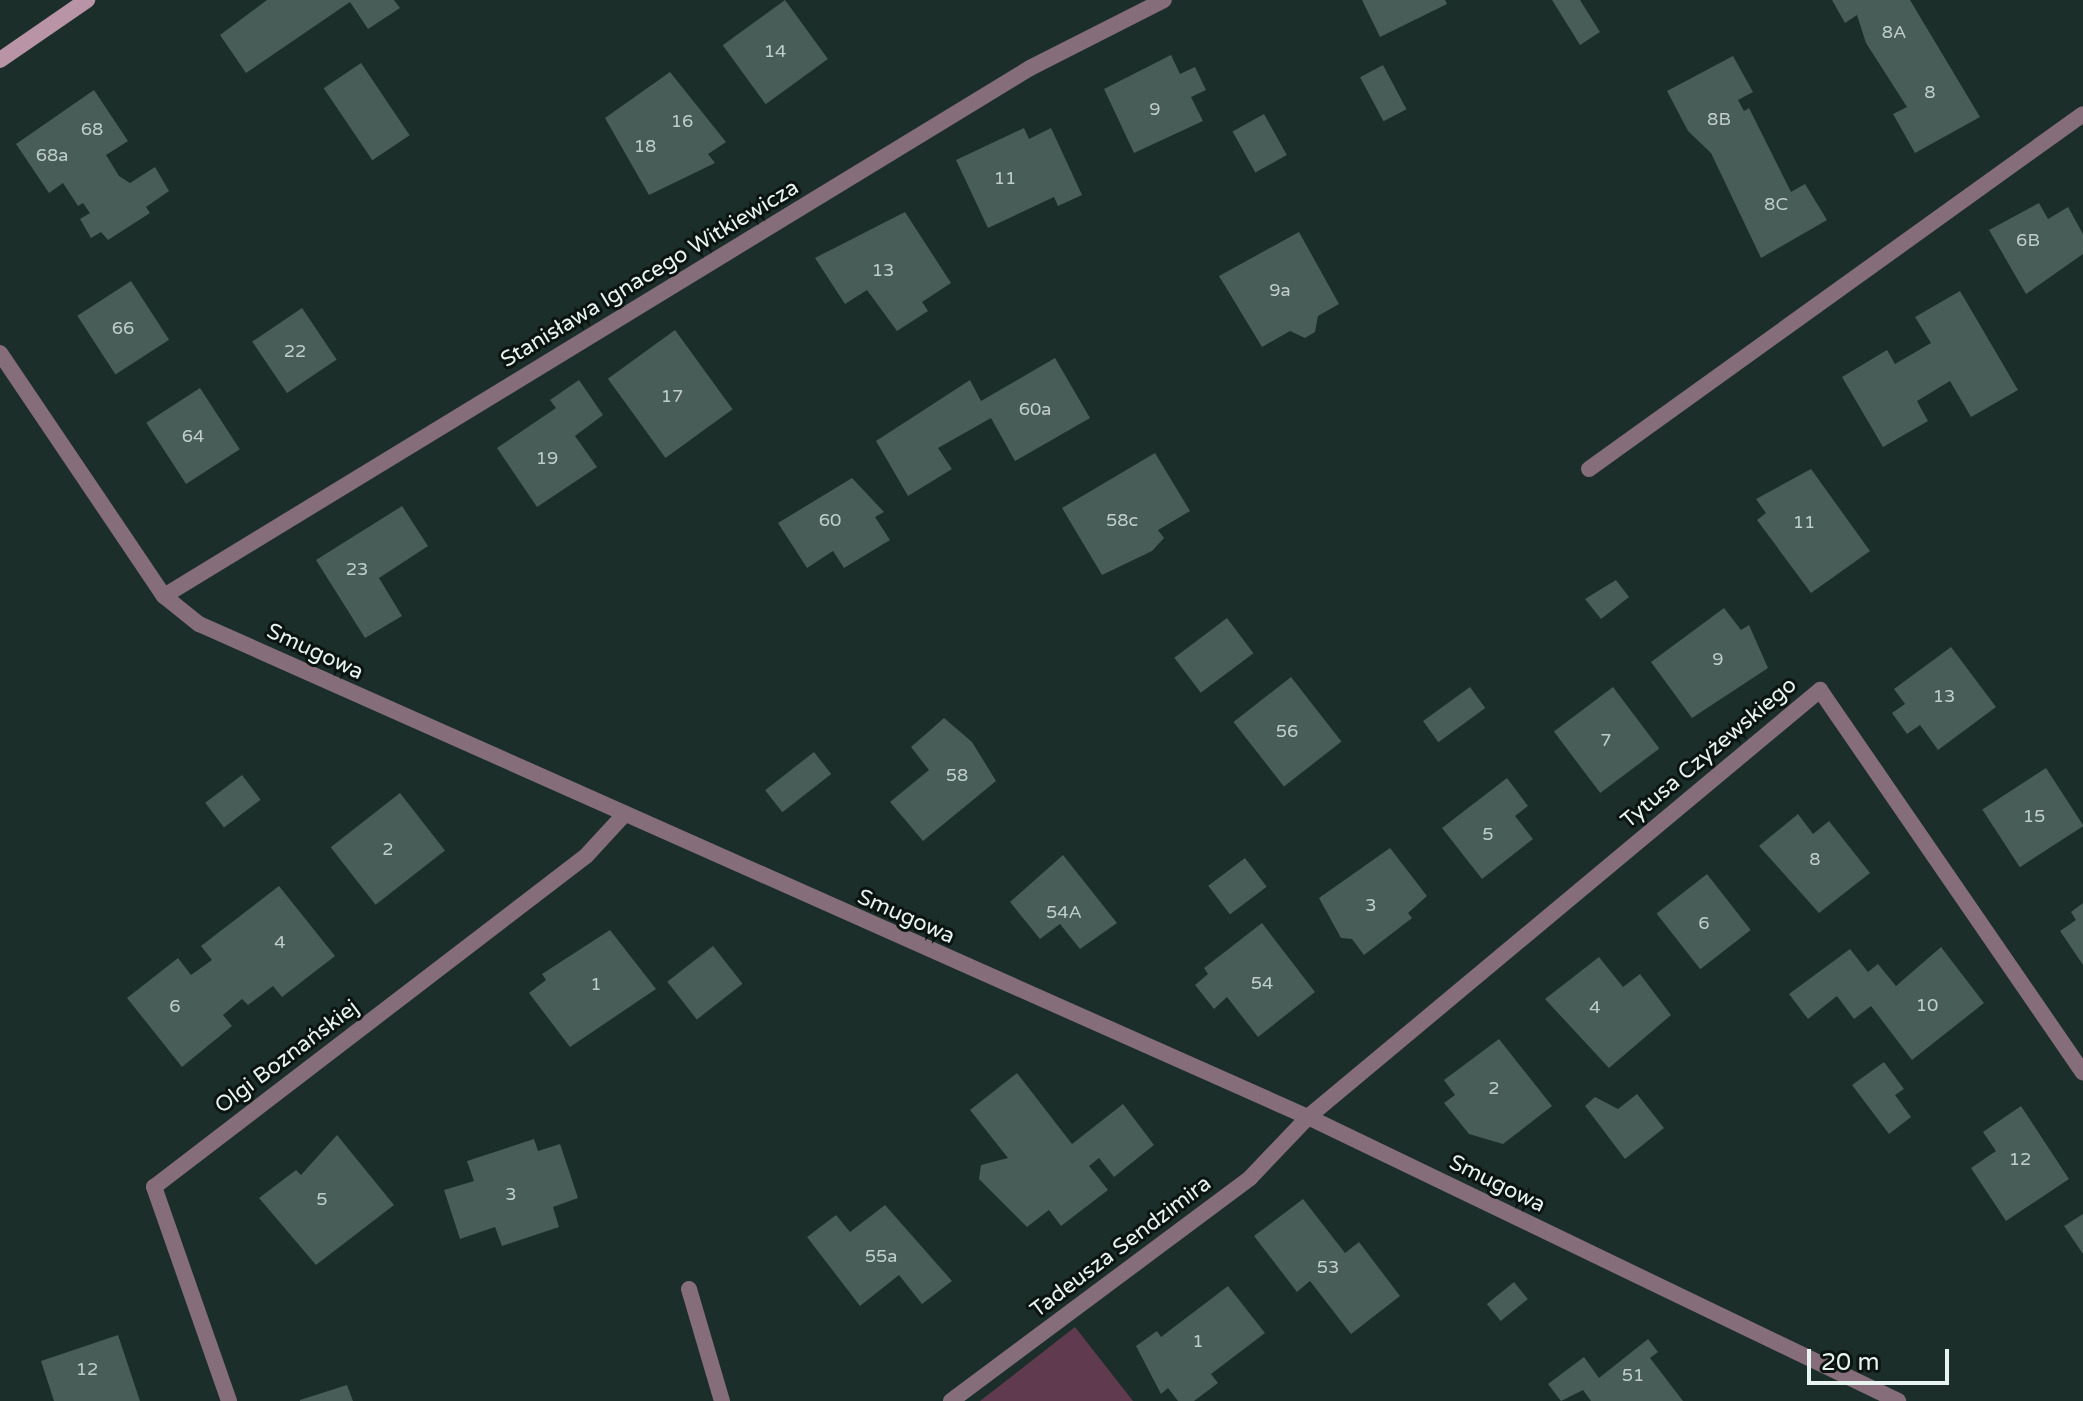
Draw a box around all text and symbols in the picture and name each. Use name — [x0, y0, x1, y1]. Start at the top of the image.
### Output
house number: 8A — [1882, 21, 1906, 43]
house number: 14 — [764, 40, 786, 62]
house number: 8 — [1924, 81, 1936, 103]
house number: 9 — [1149, 98, 1161, 120]
house number: 8B — [1707, 108, 1731, 130]
house number: 16 — [671, 110, 693, 132]
house number: 68 — [81, 118, 103, 140]
house number: 18 — [634, 135, 656, 157]
house number: 68a — [36, 144, 68, 166]
house number: 11 — [994, 167, 1016, 189]
street label: Stanisława Ignacego Witkiewicza — [496, 174, 804, 374]
house number: 8C — [1764, 193, 1788, 215]
house number: 6B — [2016, 229, 2040, 251]
house number: 13 — [872, 259, 894, 281]
house number: 9a — [1269, 279, 1291, 301]
house number: 66 — [112, 317, 134, 339]
house number: 22 — [284, 340, 306, 362]
house number: 17 — [661, 385, 683, 407]
house number: 60a — [1019, 398, 1051, 420]
house number: 64 — [182, 425, 204, 447]
house number: 19 — [536, 447, 558, 469]
house number: 60 — [819, 509, 841, 531]
house number: 58c — [1106, 509, 1138, 531]
house number: 11 — [1793, 511, 1815, 533]
house number: 23 — [346, 558, 368, 580]
street label: Smugowa — [262, 618, 368, 686]
house number: 9 — [1712, 648, 1724, 670]
street label: Tytusa Czyżewskiego — [1616, 672, 1802, 834]
house number: 13 — [1933, 685, 1955, 707]
house number: 56 — [1276, 720, 1298, 742]
house number: 7 — [1600, 729, 1612, 751]
house number: 58 — [946, 764, 968, 786]
house number: 15 — [2023, 805, 2045, 827]
house number: 5 — [1482, 823, 1494, 845]
house number: 2 — [382, 838, 394, 860]
house number: 8 — [1809, 848, 1821, 870]
street label: Smugowa — [853, 884, 959, 950]
house number: 3 — [1365, 894, 1377, 916]
house number: 54A — [1046, 901, 1082, 923]
house number: 6 — [1698, 912, 1710, 934]
house number: 4 — [274, 931, 286, 953]
house number: 54 — [1251, 972, 1273, 994]
house number: 1 — [590, 973, 602, 995]
street label: Olgi Boznańskiej — [210, 994, 364, 1120]
house number: 10 — [1916, 994, 1938, 1016]
house number: 6 — [169, 995, 181, 1017]
house number: 4 — [1589, 996, 1601, 1018]
house number: 2 — [1488, 1077, 1500, 1099]
house number: 12 — [2009, 1148, 2031, 1170]
street label: Smugowa — [1445, 1149, 1549, 1219]
street label: Tadeusza Sendzimira — [1025, 1170, 1217, 1324]
house number: 3 — [505, 1183, 517, 1205]
house number: 5 — [316, 1188, 328, 1210]
house number: 55a — [865, 1245, 897, 1267]
house number: 53 — [1317, 1256, 1339, 1278]
house number: 1 — [1192, 1330, 1204, 1352]
scale bar — [1811, 1333, 1953, 1383]
text: 20 m — [1821, 1348, 1879, 1377]
house number: 12 — [76, 1358, 98, 1380]
house number: 51 — [1622, 1364, 1644, 1386]

